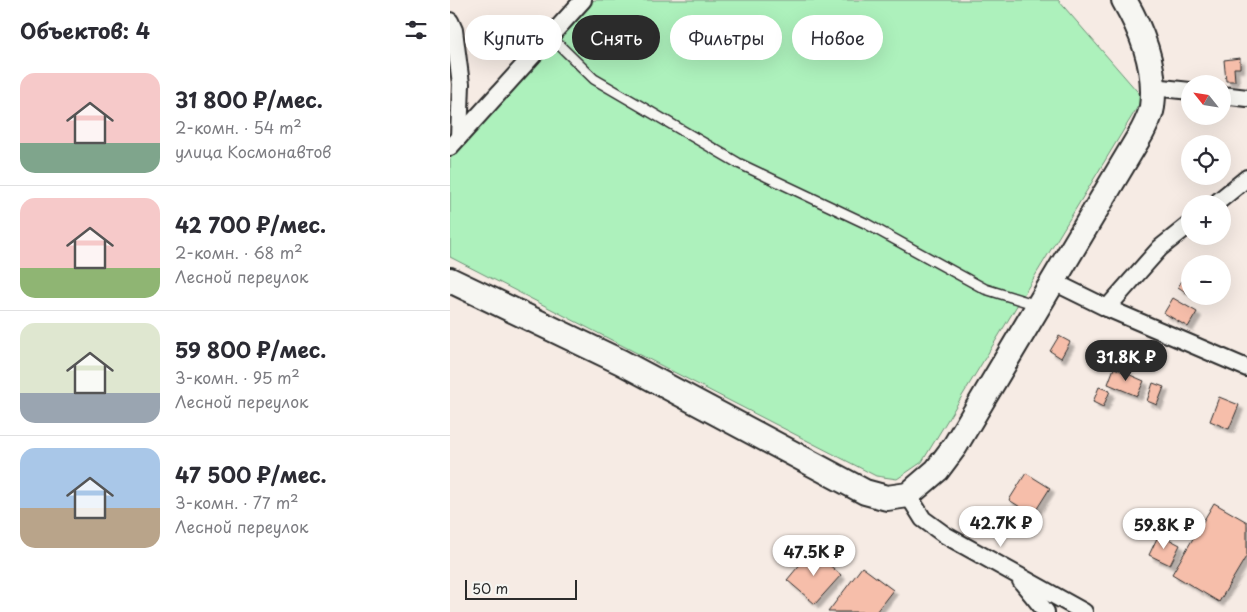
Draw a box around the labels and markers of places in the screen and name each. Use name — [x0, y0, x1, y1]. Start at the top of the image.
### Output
pin: 31.8K ₽ — [1080, 340, 1172, 382]
pin: 42.7K ₽ — [955, 506, 1047, 548]
pin: 59.8K ₽ — [1118, 508, 1210, 550]
pin: 47.5K ₽ — [768, 534, 860, 577]

